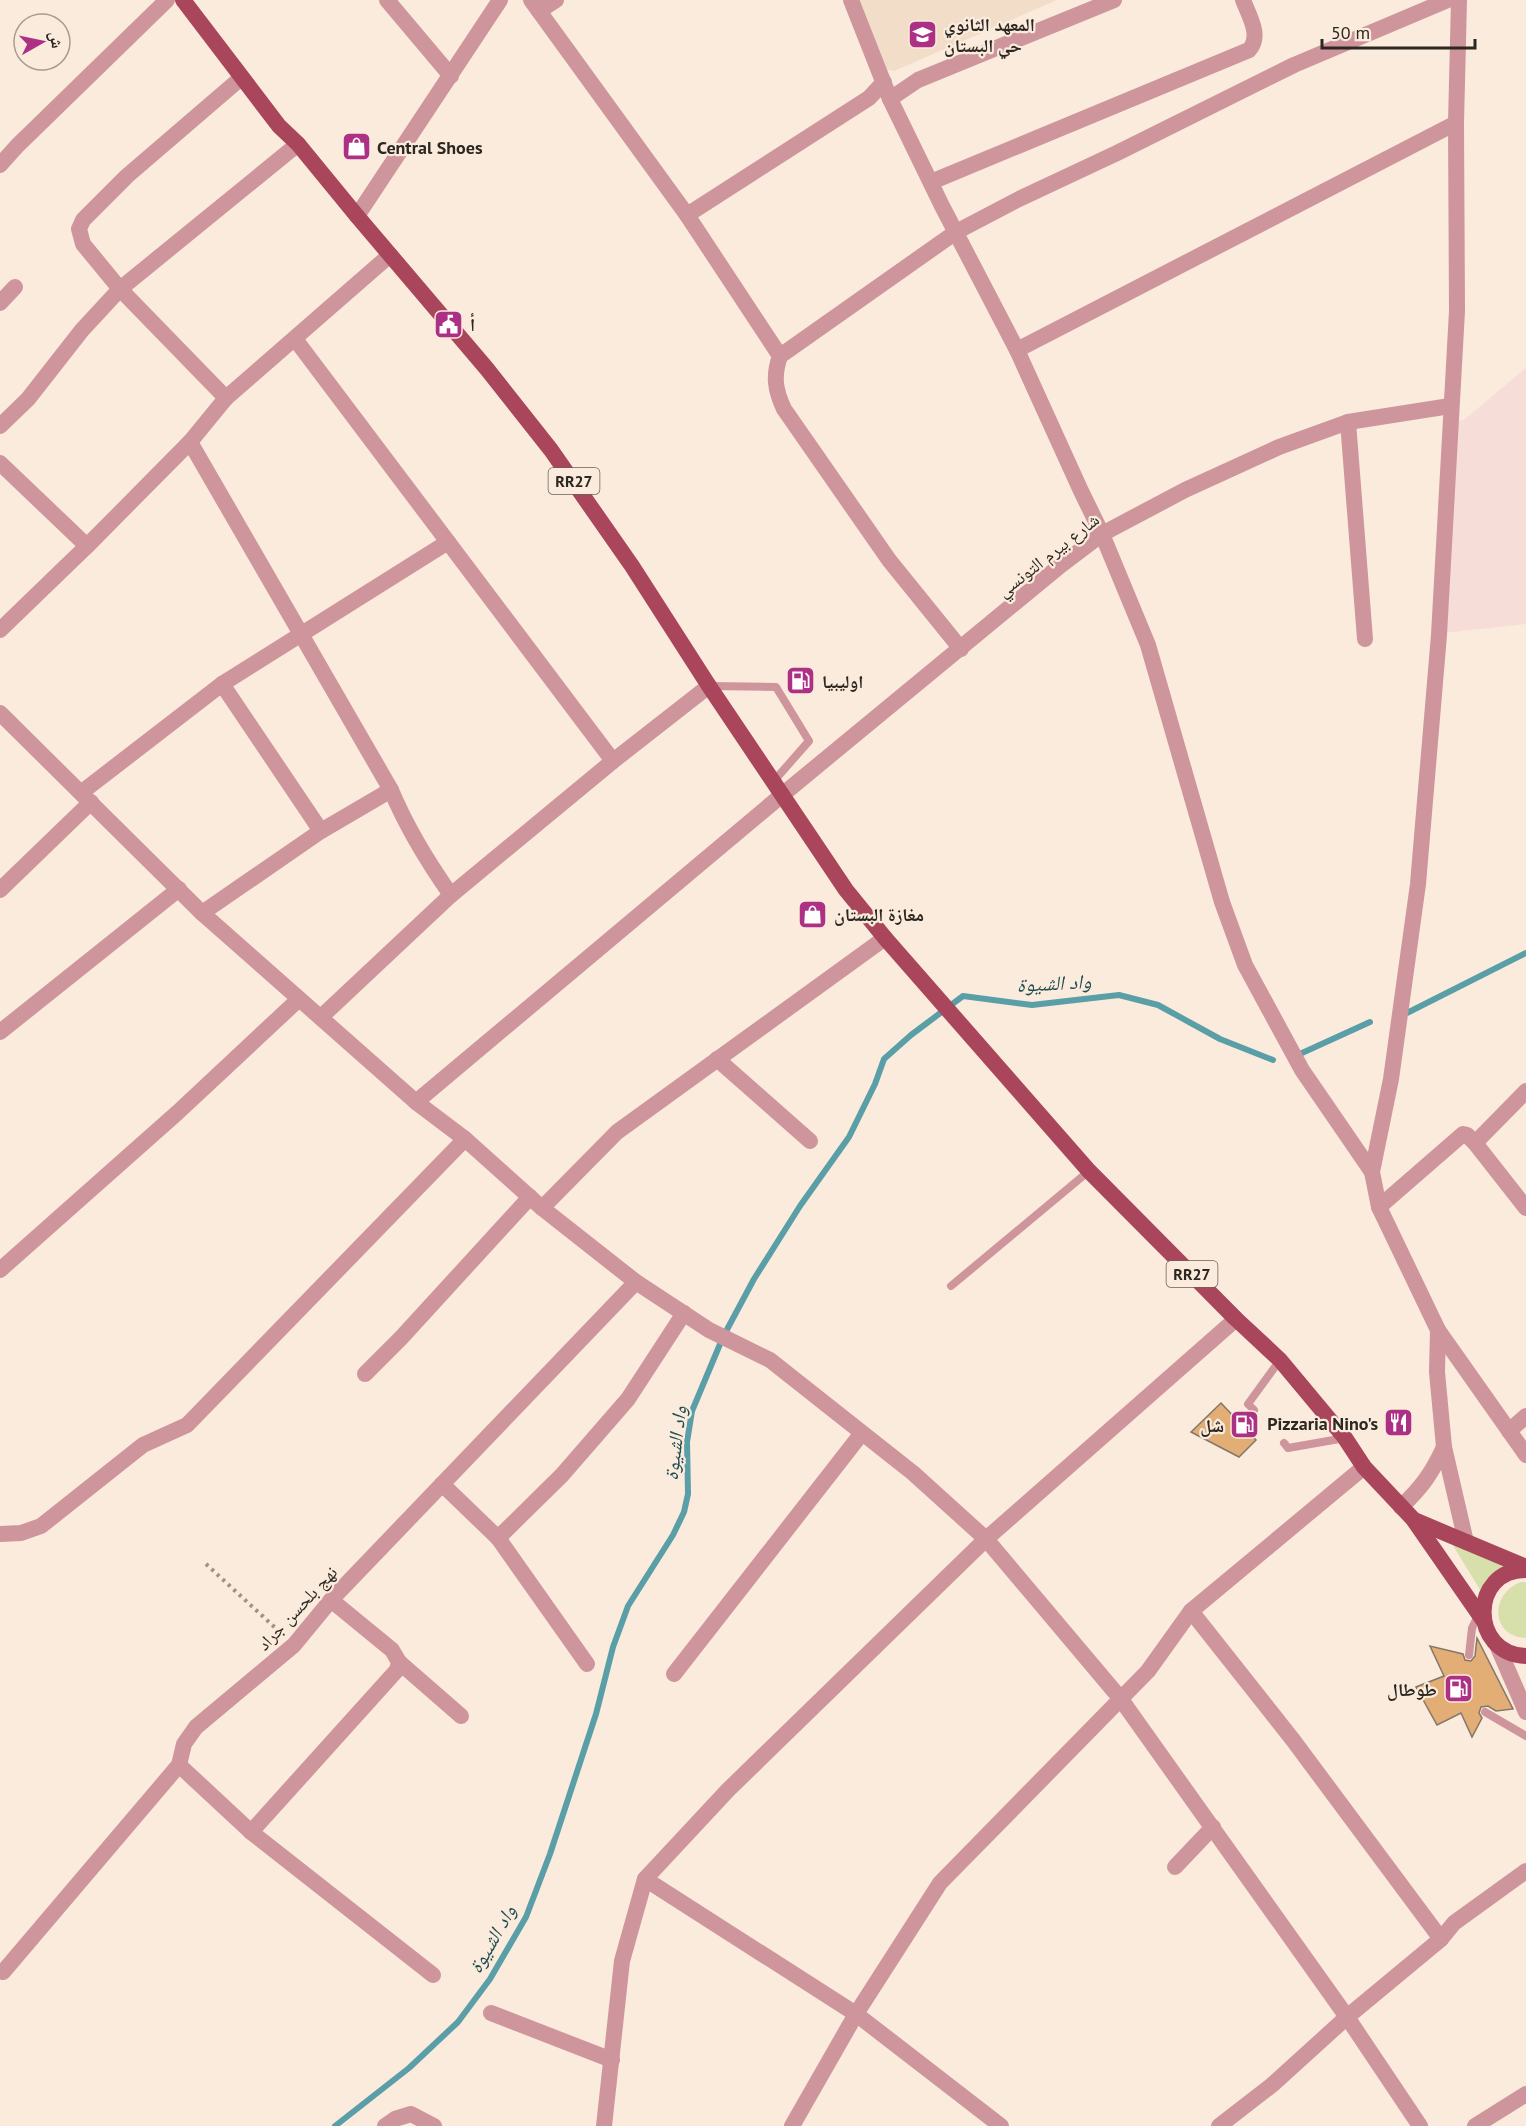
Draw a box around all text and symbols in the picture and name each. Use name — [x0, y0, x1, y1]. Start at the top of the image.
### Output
north arrow — [12, 12, 72, 72]
scale bar — [1322, 12, 1475, 50]
place label: المعهد الثانوي حي البستان — [944, 13, 1035, 60]
school or university icon: المعهد الثانوي حي البستان — [907, 18, 939, 50]
text: 50 m — [1331, 21, 1370, 44]
text: ش — [46, 30, 68, 50]
shop icon: Central Shoes — [340, 131, 372, 163]
place label: Central Shoes — [377, 136, 483, 159]
public building icon: أ — [433, 308, 465, 340]
place label: أ — [470, 313, 475, 336]
road number: RR27 — [548, 468, 600, 494]
street label: شارع بيرم التونسي — [992, 508, 1106, 605]
fuel station icon: اوليبيا — [785, 665, 817, 697]
place label: اوليبيا — [822, 670, 863, 693]
shop icon: مغازة البستان — [797, 898, 829, 930]
place label: مغازة البستان — [834, 903, 924, 926]
water label: واد الشيوة — [1016, 968, 1092, 998]
road number: RR27 — [1166, 1261, 1218, 1287]
water label: واد الشيوة — [658, 1404, 692, 1482]
restaurant icon: Pizzaria Nino's — [1383, 1407, 1415, 1439]
fuel station icon: شل — [1229, 1409, 1261, 1441]
place label: Pizzaria Nino's — [1267, 1412, 1378, 1435]
place label: شل — [1200, 1414, 1224, 1437]
street label: نهج بلحسن جراد — [252, 1561, 343, 1656]
fuel station icon: طوطال — [1442, 1673, 1474, 1705]
place label: طوطال — [1387, 1678, 1437, 1701]
water label: واد الشيوة — [462, 1900, 522, 1978]

